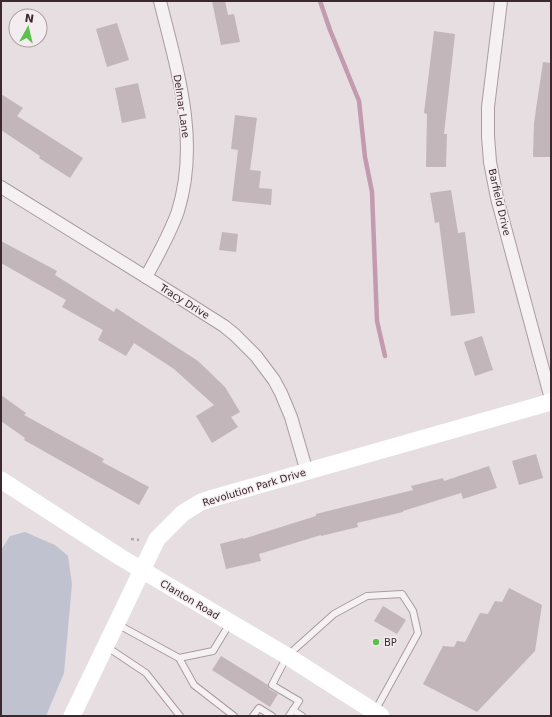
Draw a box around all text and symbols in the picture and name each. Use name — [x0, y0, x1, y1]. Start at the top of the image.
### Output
north arrow — [8, 8, 48, 48]
text: N — [24, 12, 35, 26]
street label: Delmar Lane — [172, 74, 191, 139]
street label: Barfield Drive — [486, 167, 513, 237]
street label: Tracy Drive — [157, 281, 211, 321]
street label: Revolution Park Drive — [201, 466, 307, 508]
street label: Clanton Road — [158, 577, 221, 621]
marker: BP — [371, 637, 381, 647]
place label: BP — [384, 637, 397, 648]

